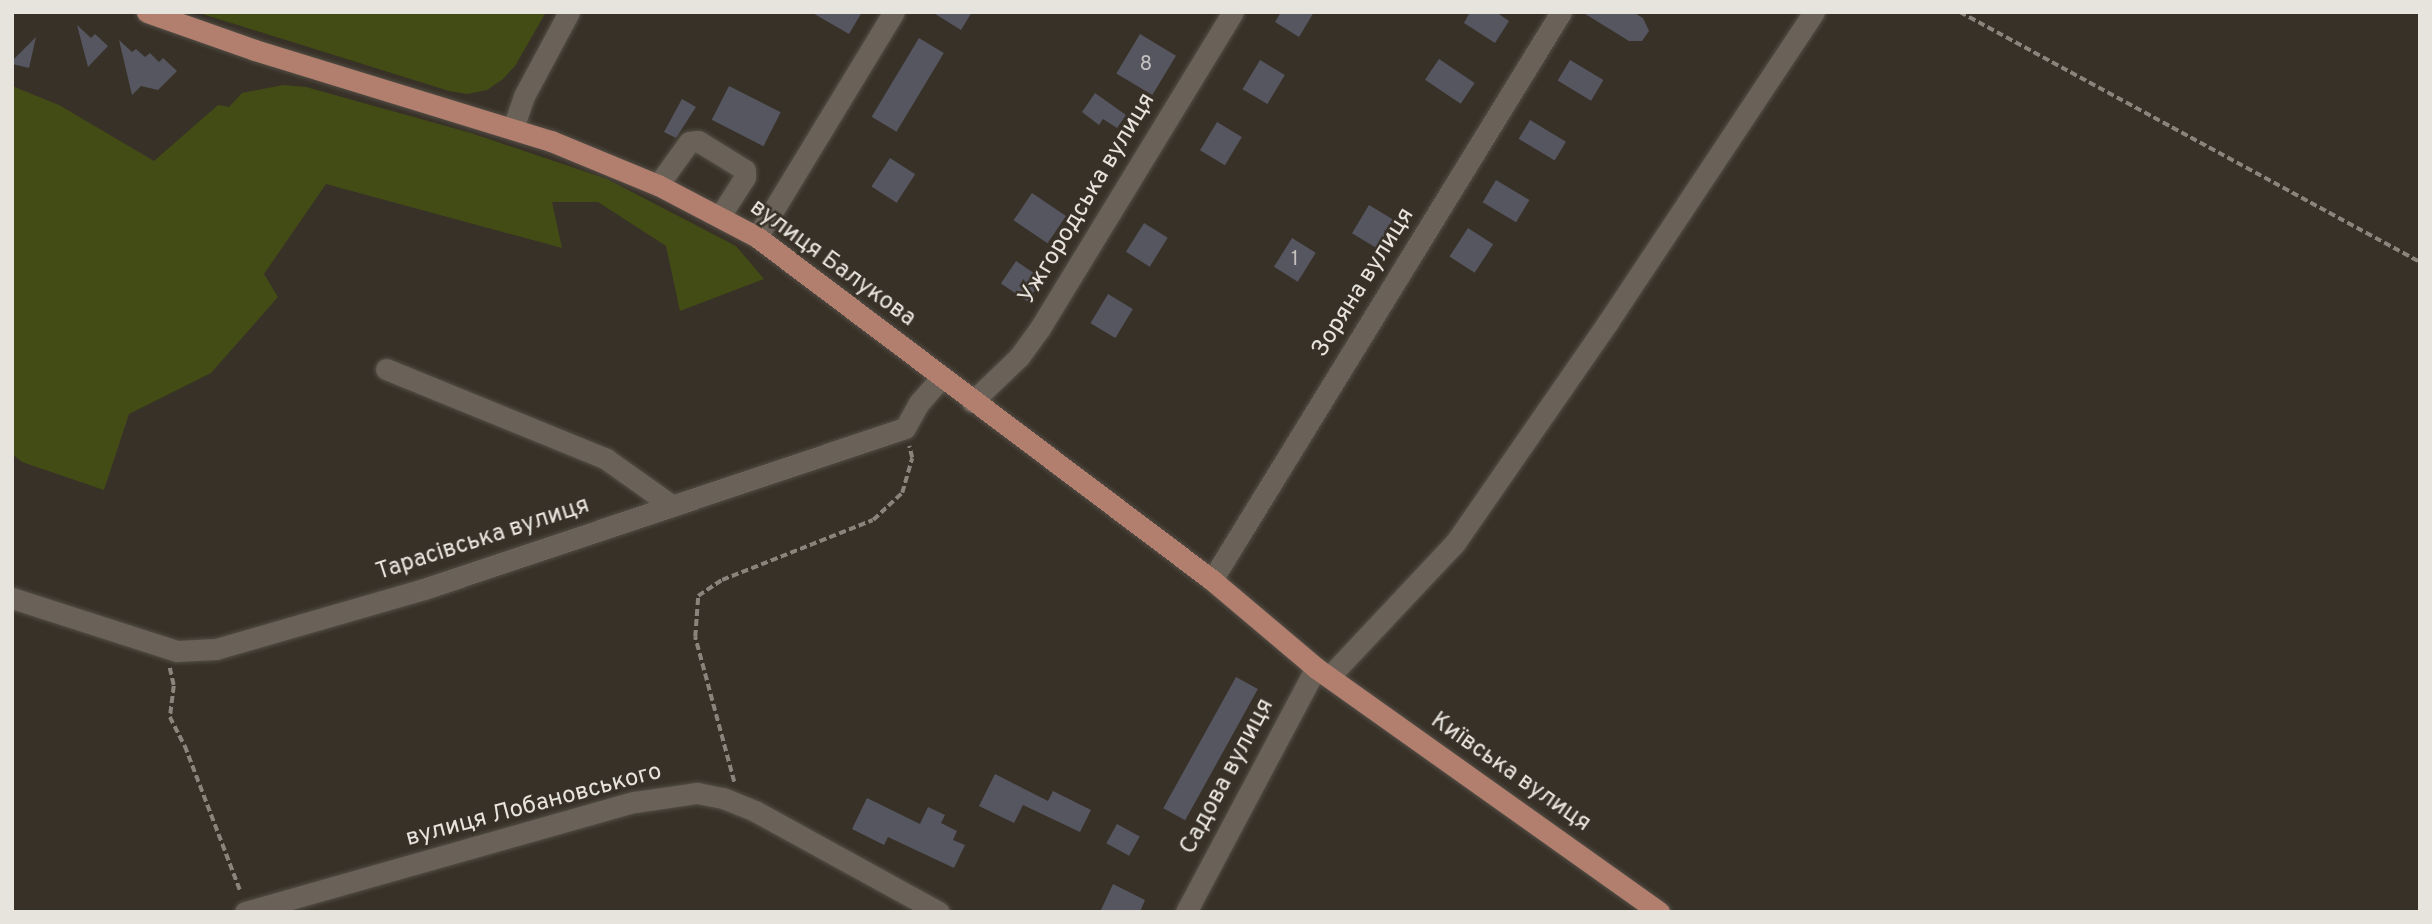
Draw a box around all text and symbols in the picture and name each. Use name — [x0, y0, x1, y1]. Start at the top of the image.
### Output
house number: 8 — [1140, 52, 1152, 78]
street label: Ужгородська вулиця — [1014, 88, 1162, 310]
street label: вулиця Балукова — [743, 194, 921, 334]
street label: Зоряна вулиця — [1307, 203, 1421, 363]
house number: 1 — [1291, 247, 1299, 273]
street label: Тарасівська вулиця — [373, 492, 593, 588]
street label: Садова вулиця — [1175, 694, 1281, 860]
street label: Київська вулиця — [1424, 707, 1596, 839]
street label: вулиця Лобановського — [403, 758, 665, 854]

